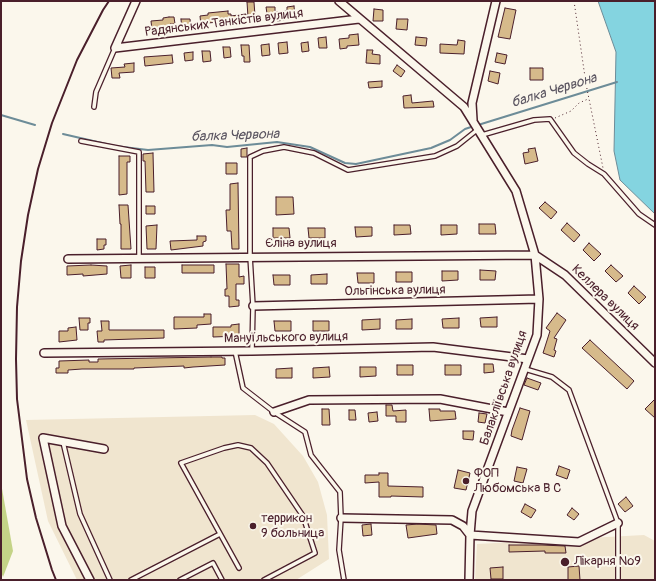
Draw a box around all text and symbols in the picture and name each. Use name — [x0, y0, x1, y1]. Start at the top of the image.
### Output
street label: Радянських Танкістів вулиця — [144, 6, 304, 40]
water label: балка Червона — [509, 70, 599, 112]
water label: балка Червона — [190, 126, 280, 146]
street label: Єліна вулиця — [265, 236, 337, 252]
street label: Келлера вулиця — [568, 262, 642, 334]
street label: Ольгінська вулиця — [344, 282, 446, 300]
street label: Мануїльського вулиця — [224, 329, 348, 347]
street label: Балакліївська вулиця — [477, 329, 531, 447]
place label: ФОП Любомська В С — [474, 466, 561, 497]
marker: ФОП Любомська В С — [461, 476, 471, 486]
place label: террикон 9 больница — [261, 511, 324, 542]
marker: террикон 9 больница — [248, 521, 258, 531]
place label: Лікарня №9 — [574, 554, 641, 570]
marker: Лікарня №9 — [559, 556, 571, 568]

